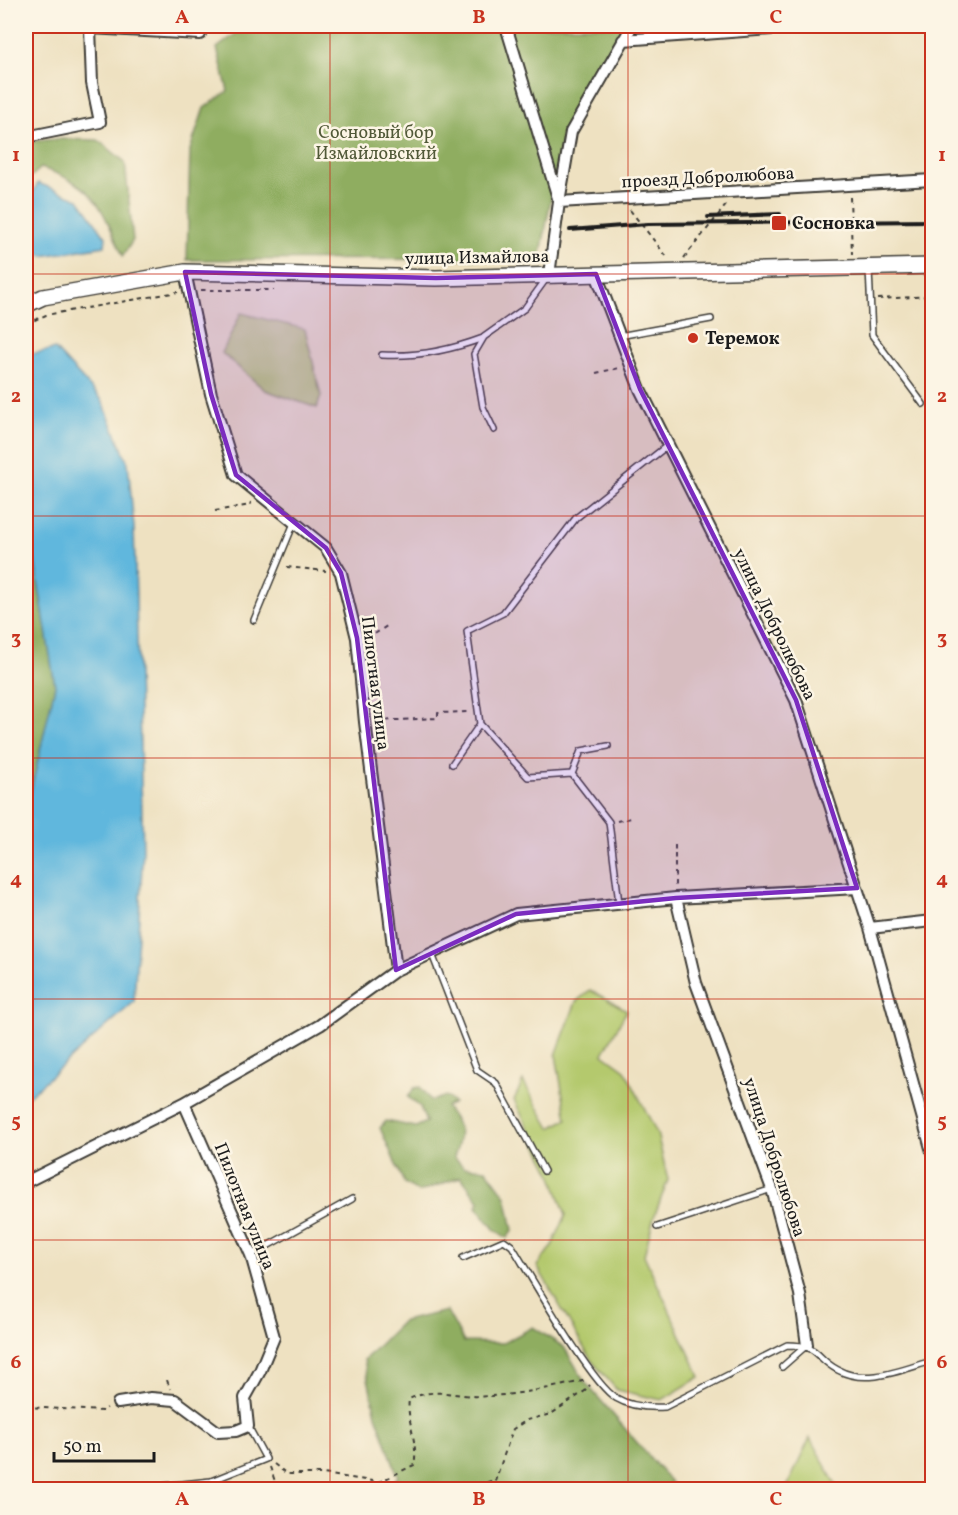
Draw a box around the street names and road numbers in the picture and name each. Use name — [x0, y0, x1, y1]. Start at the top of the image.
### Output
street label: проезд Добролюбова — [621, 161, 795, 196]
street label: улица Измайлова — [404, 245, 550, 272]
street label: улица Добролюбова — [726, 544, 821, 705]
street label: Пилотная улица — [354, 615, 395, 752]
street label: улица Добролюбова — [736, 1074, 811, 1240]
street label: Пилотная улица — [207, 1139, 281, 1274]

